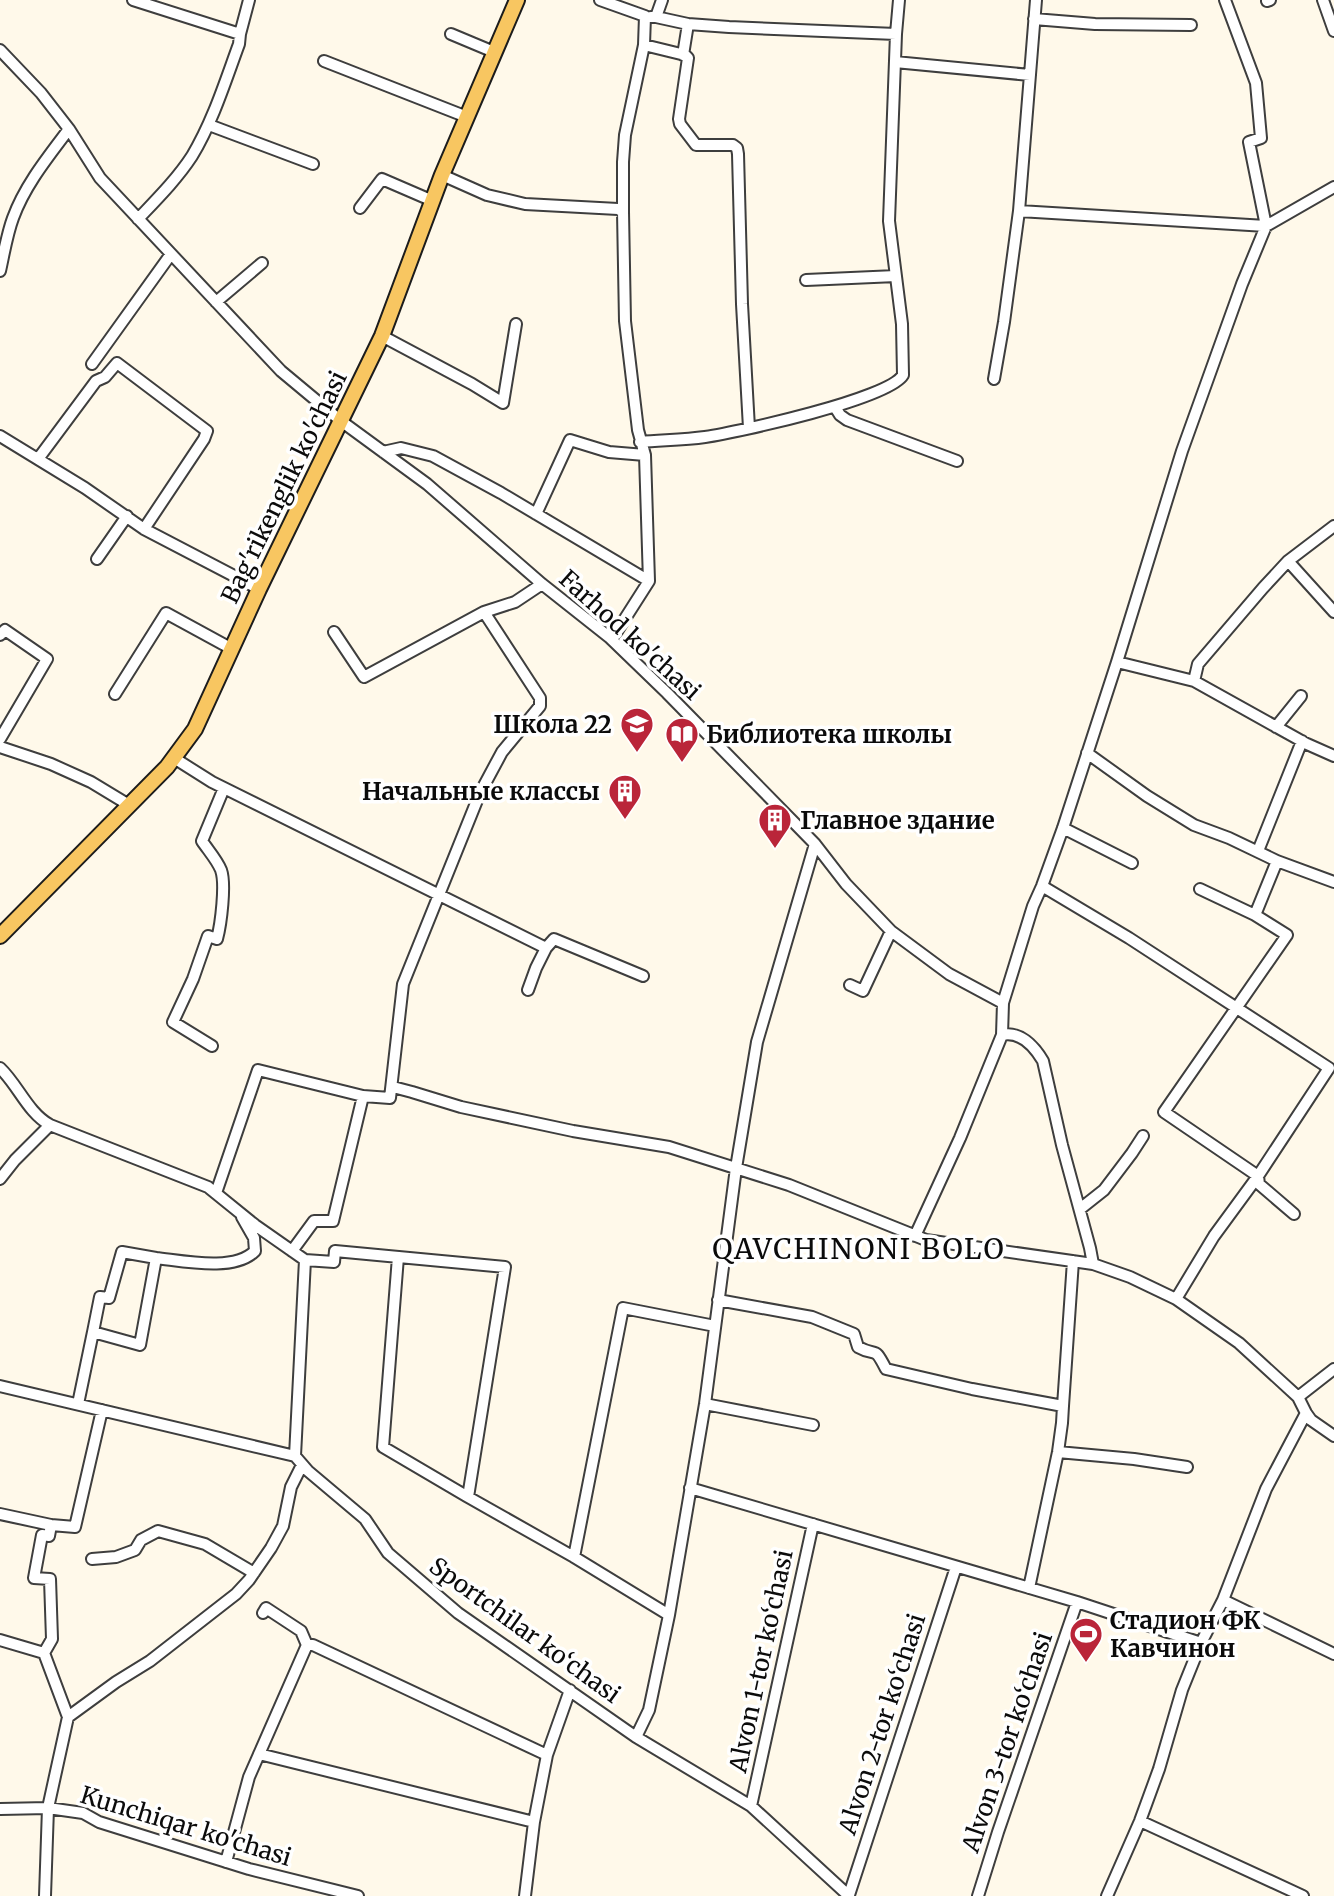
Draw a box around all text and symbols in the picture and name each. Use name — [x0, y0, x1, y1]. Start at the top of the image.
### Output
street label: Bag'rikenglik ko'chasi — [214, 365, 354, 608]
street label: Farhod ko'chasi — [553, 563, 707, 707]
school or university icon: Школа 22 — [618, 705, 656, 754]
place label: Школа 22 — [493, 709, 612, 740]
library icon: Библиотека школы — [663, 715, 701, 764]
place label: Библиотека школы — [706, 719, 952, 750]
building icon: Начальные классы — [606, 772, 644, 821]
place label: Начальные классы — [362, 776, 600, 807]
building icon: Главное здание — [756, 801, 794, 850]
place label: Главное здание — [800, 805, 995, 836]
district label: QAVCHINONI BOLO — [712, 1231, 1006, 1267]
street label: Alvon 1-tor ko‘chasi — [722, 1547, 800, 1776]
street label: Sportchilar ko‘chasi — [423, 1550, 627, 1710]
place label: Стадион ФК Кавчинон — [1110, 1605, 1261, 1664]
street label: Alvon 2-tor ko‘chasi — [831, 1609, 932, 1839]
sports icon: Стадион ФК Кавчинон — [1067, 1615, 1105, 1664]
street label: Alvon 3-tor ko‘chasi — [954, 1628, 1059, 1857]
street label: Kunchiqar ko'chasi — [77, 1779, 295, 1873]

